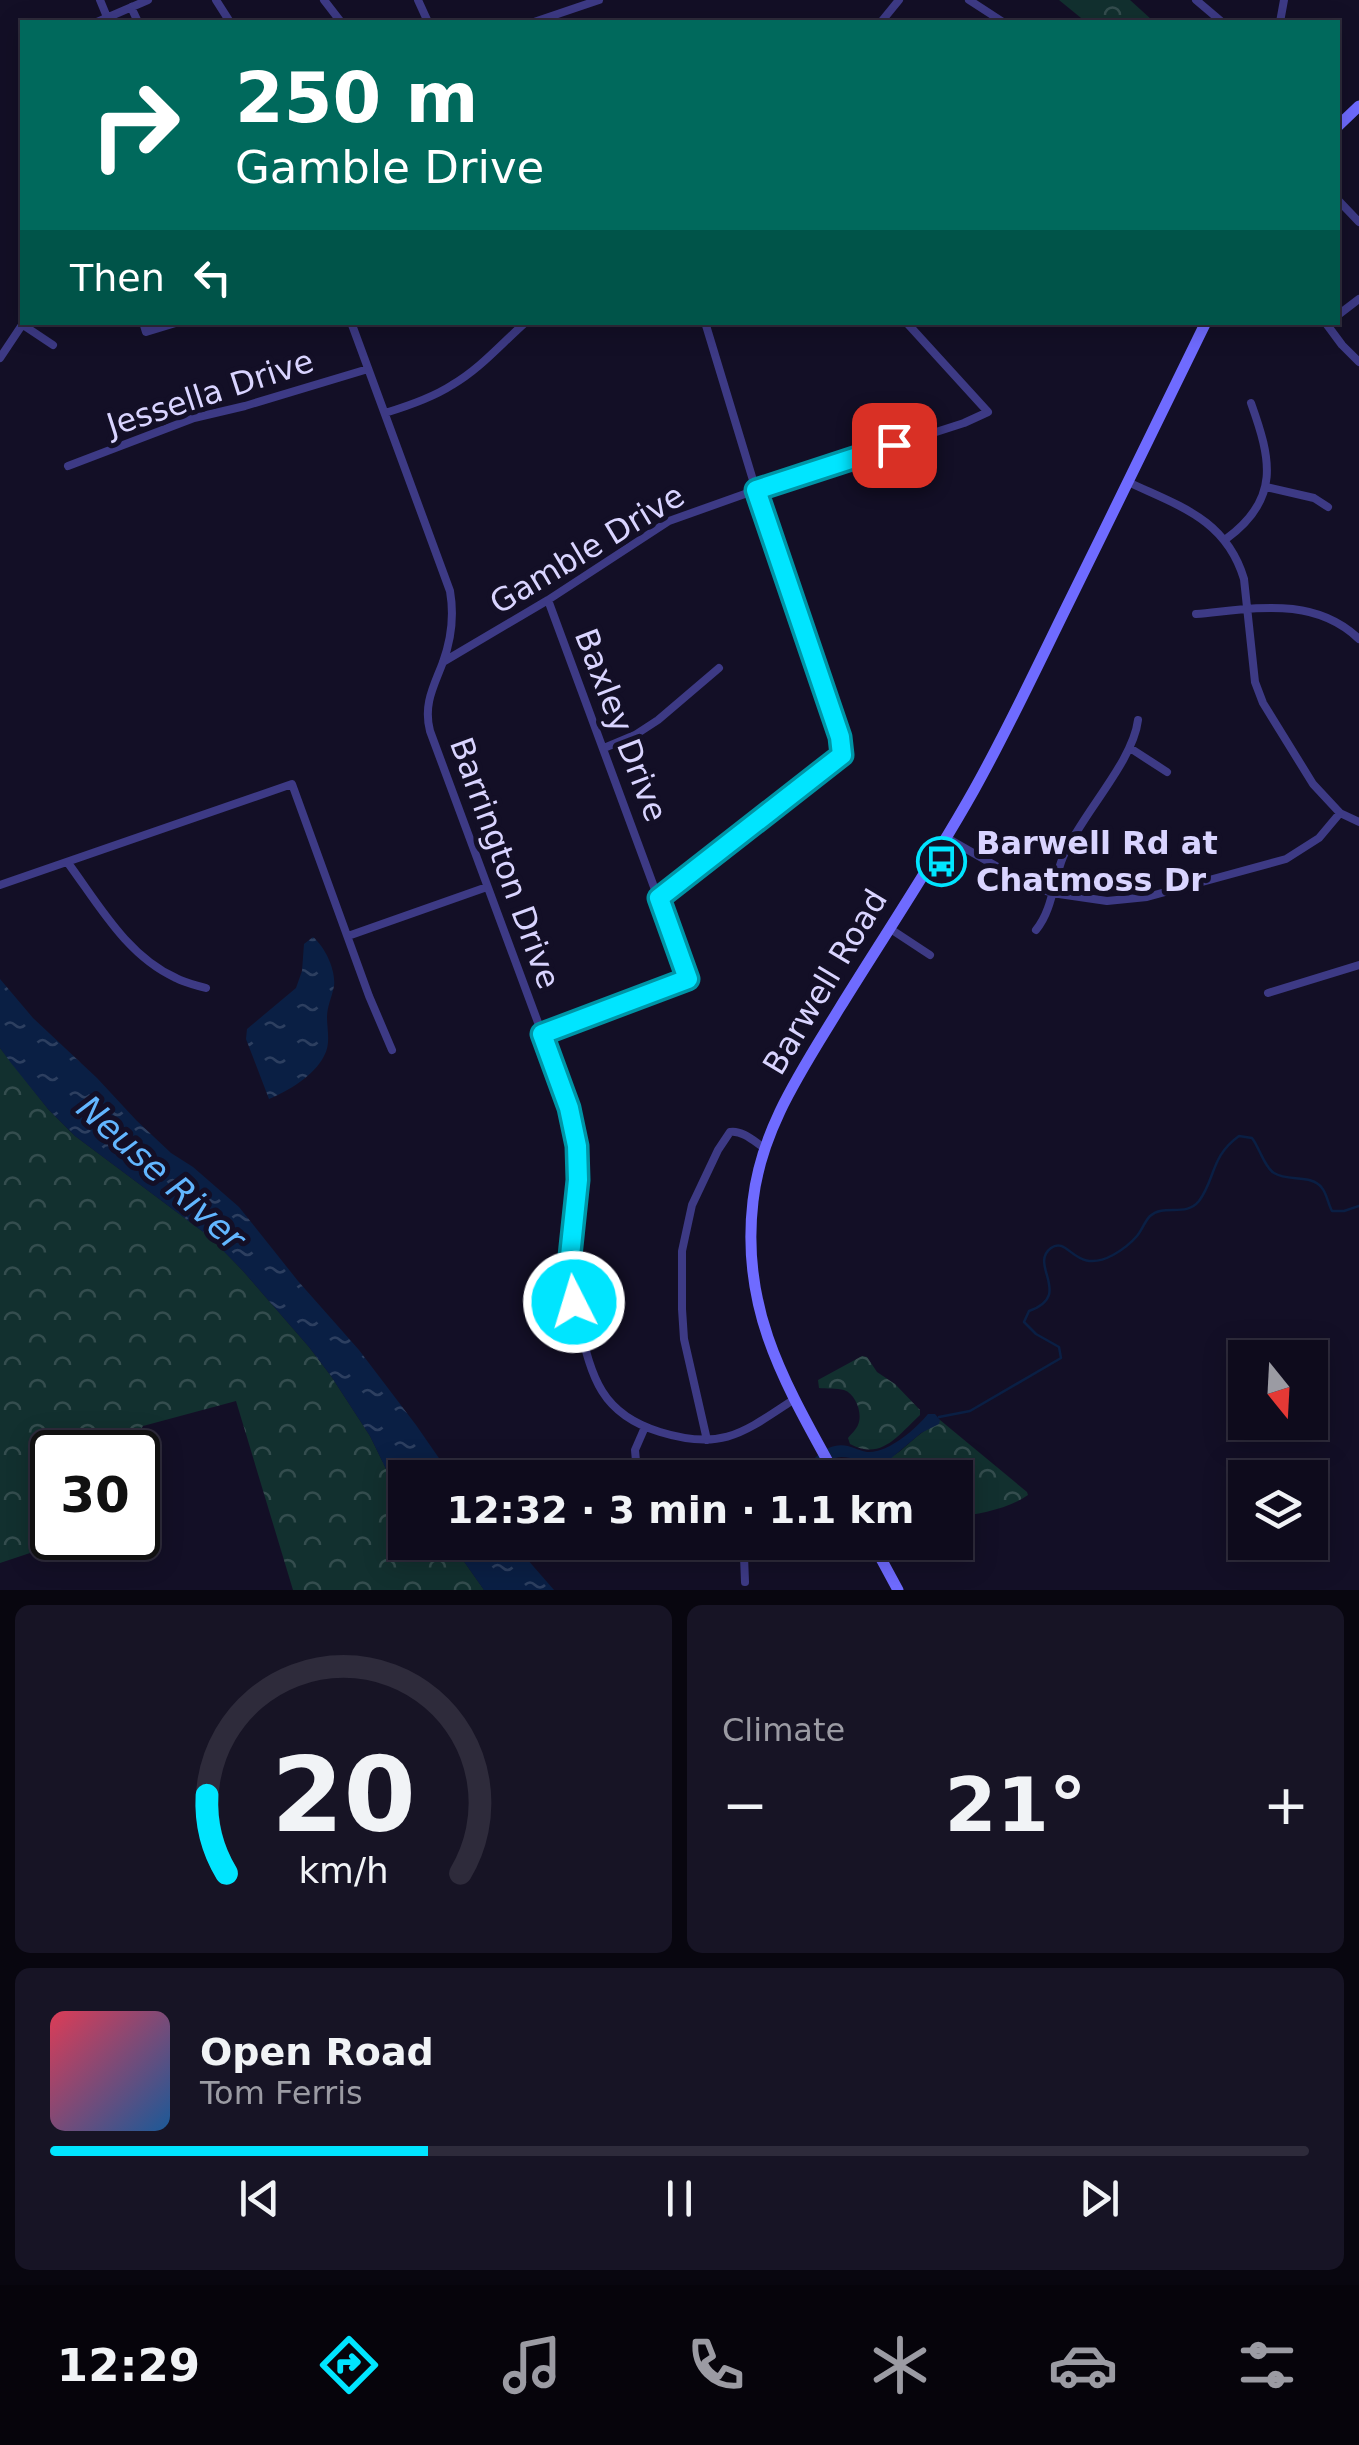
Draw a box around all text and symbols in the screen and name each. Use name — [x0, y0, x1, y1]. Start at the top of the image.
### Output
text: 250 m — [235, 57, 478, 139]
icon: right — [70, 60, 200, 190]
text: Gamble Drive — [235, 141, 544, 194]
icon: left — [185, 250, 240, 305]
text: Then — [70, 256, 165, 300]
street label: Jessella Drive — [100, 342, 318, 445]
pin — [852, 403, 937, 488]
icon: arrive — [867, 418, 922, 473]
street label: Gamble Drive — [483, 476, 691, 622]
street label: Baxley Drive — [567, 623, 675, 827]
street label: Barrington Drive — [442, 732, 568, 994]
place label: Barwell Rd at Chatmoss Dr — [976, 824, 1218, 899]
bus stop icon: Barwell Rd at Chatmoss Dr — [915, 835, 967, 887]
street label: Barwell Road — [755, 883, 895, 1081]
water label: Neuse River — [69, 1087, 255, 1260]
position arrow — [522, 1250, 626, 1354]
north arrow — [1228, 1340, 1328, 1440]
map controls — [1228, 1340, 1328, 1560]
speed limit sign: 30 — [30, 1430, 160, 1560]
button: layers — [1228, 1460, 1328, 1560]
text: 12:32 · 3 min · 1.1 km — [447, 1488, 914, 1532]
text: Climate — [722, 1711, 845, 1749]
text: 20 — [271, 1734, 416, 1856]
text: 21° — [945, 1761, 1086, 1849]
text: − — [722, 1773, 768, 1837]
text: + — [1263, 1773, 1309, 1837]
text: km/h — [298, 1850, 389, 1891]
text: Open Road — [200, 2030, 434, 2074]
text: Tom Ferris — [200, 2074, 363, 2112]
icon: previous — [232, 2171, 287, 2226]
icon: pause — [652, 2171, 707, 2226]
icon: next — [1072, 2171, 1127, 2226]
icon: directions — [314, 2330, 384, 2400]
icon: music — [497, 2330, 567, 2400]
icon: phone — [681, 2330, 751, 2400]
icon: climate — [865, 2330, 935, 2400]
icon: car — [1048, 2330, 1118, 2400]
icon: filters — [1232, 2330, 1302, 2400]
text: 12:29 — [57, 2339, 200, 2392]

